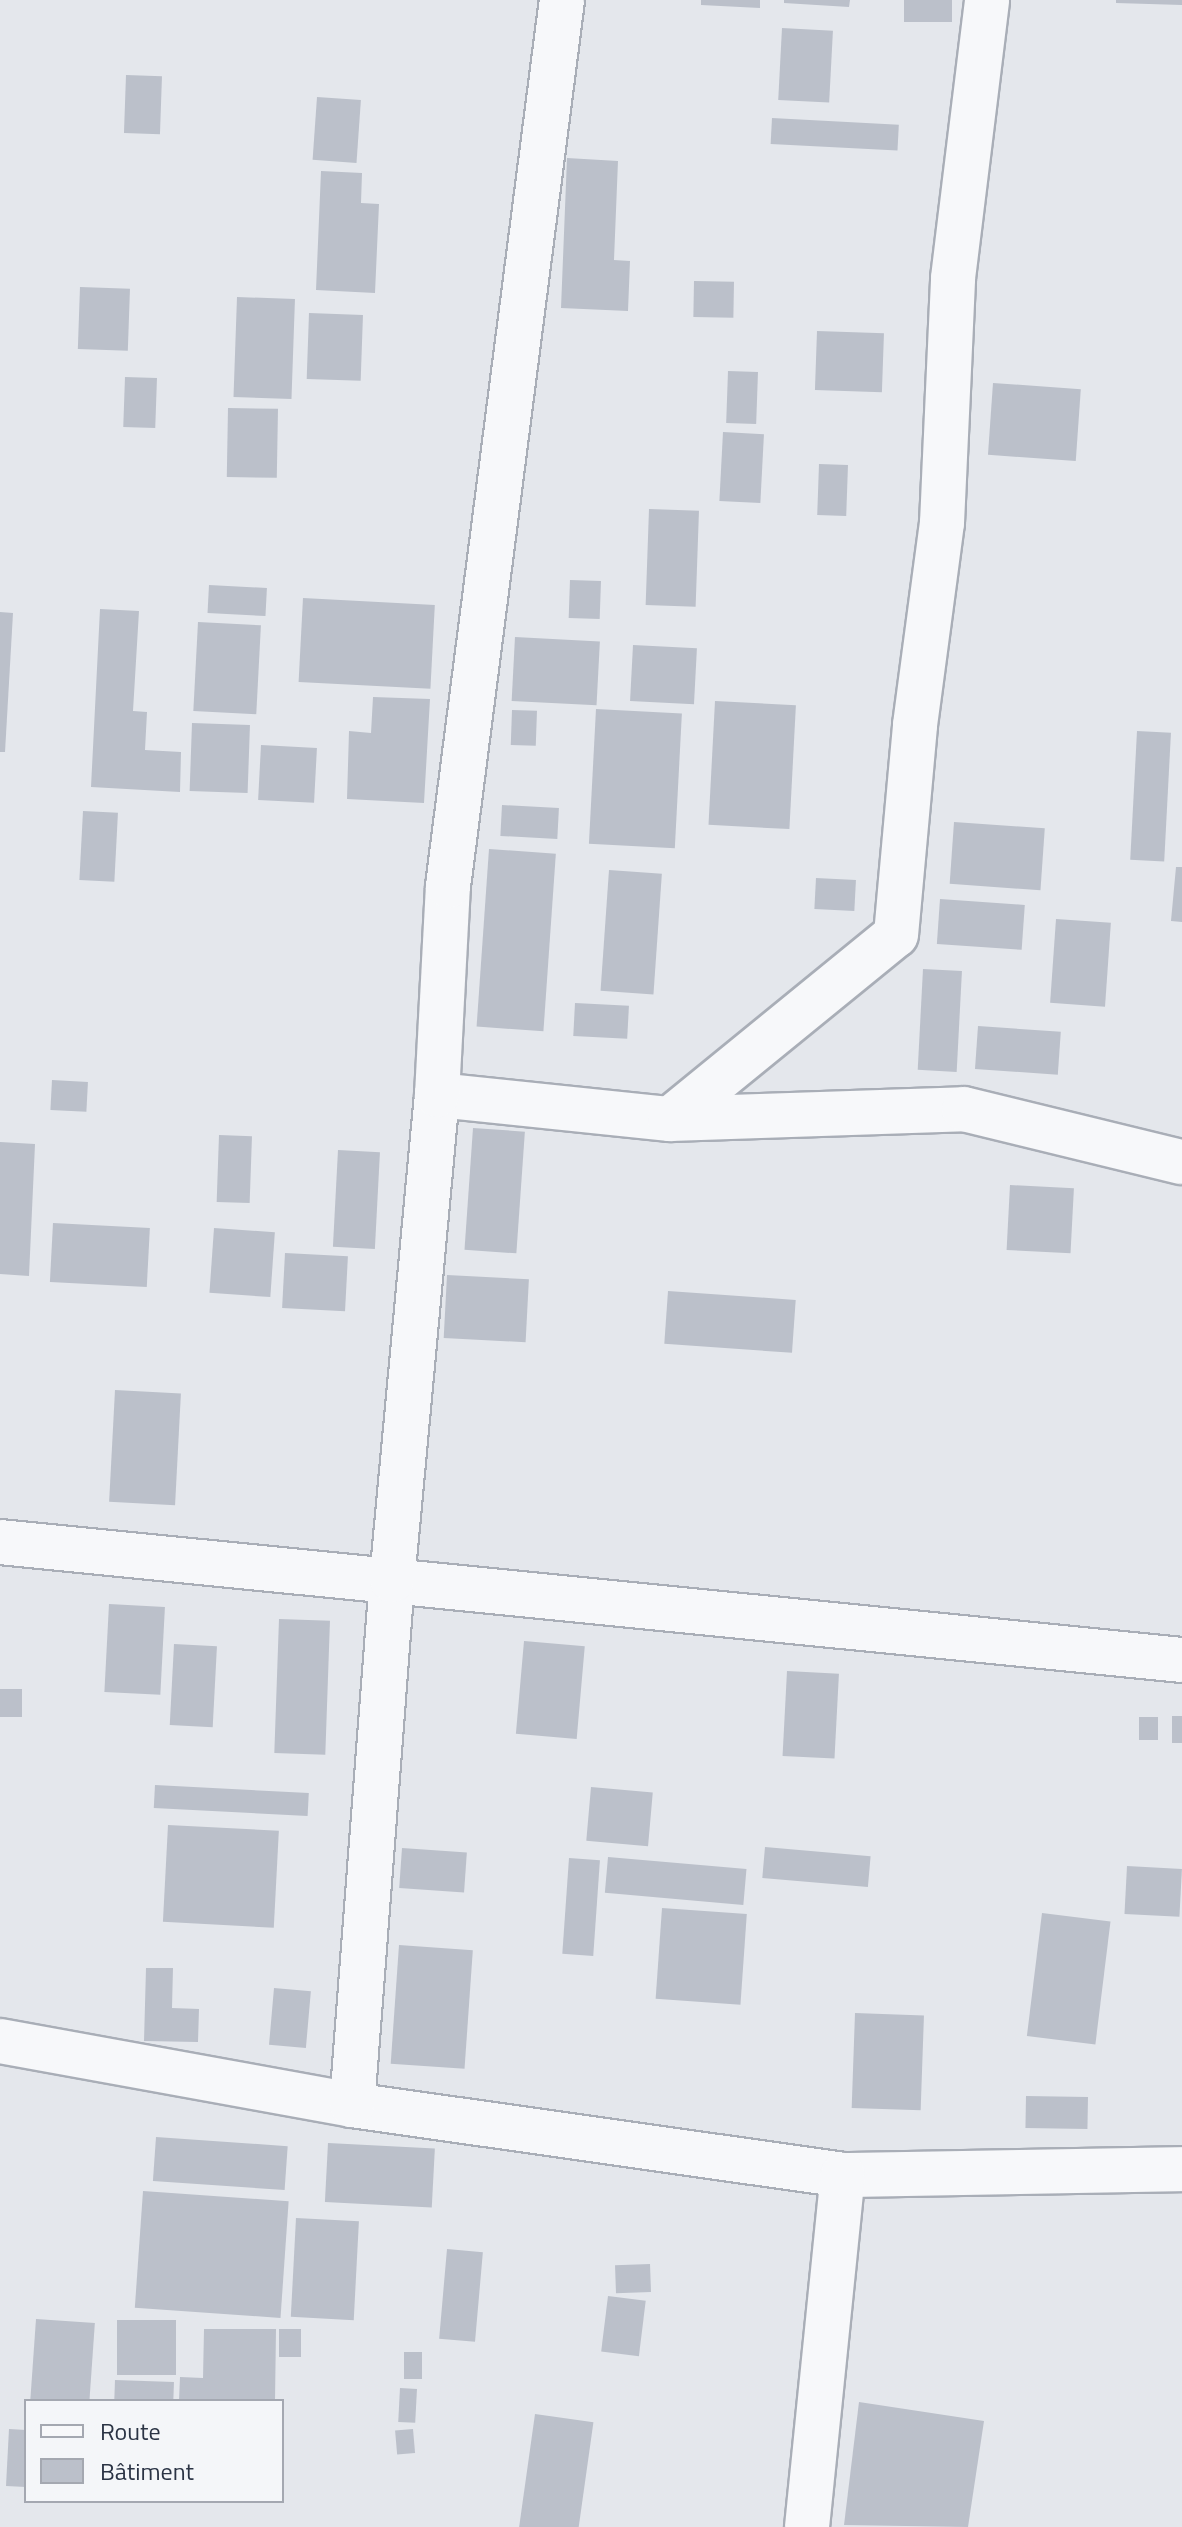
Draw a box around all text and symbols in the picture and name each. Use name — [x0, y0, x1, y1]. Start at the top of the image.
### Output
legend — [24, 2399, 284, 2503]
text: Route — [100, 2413, 161, 2449]
text: Bâtiment — [100, 2453, 194, 2489]

